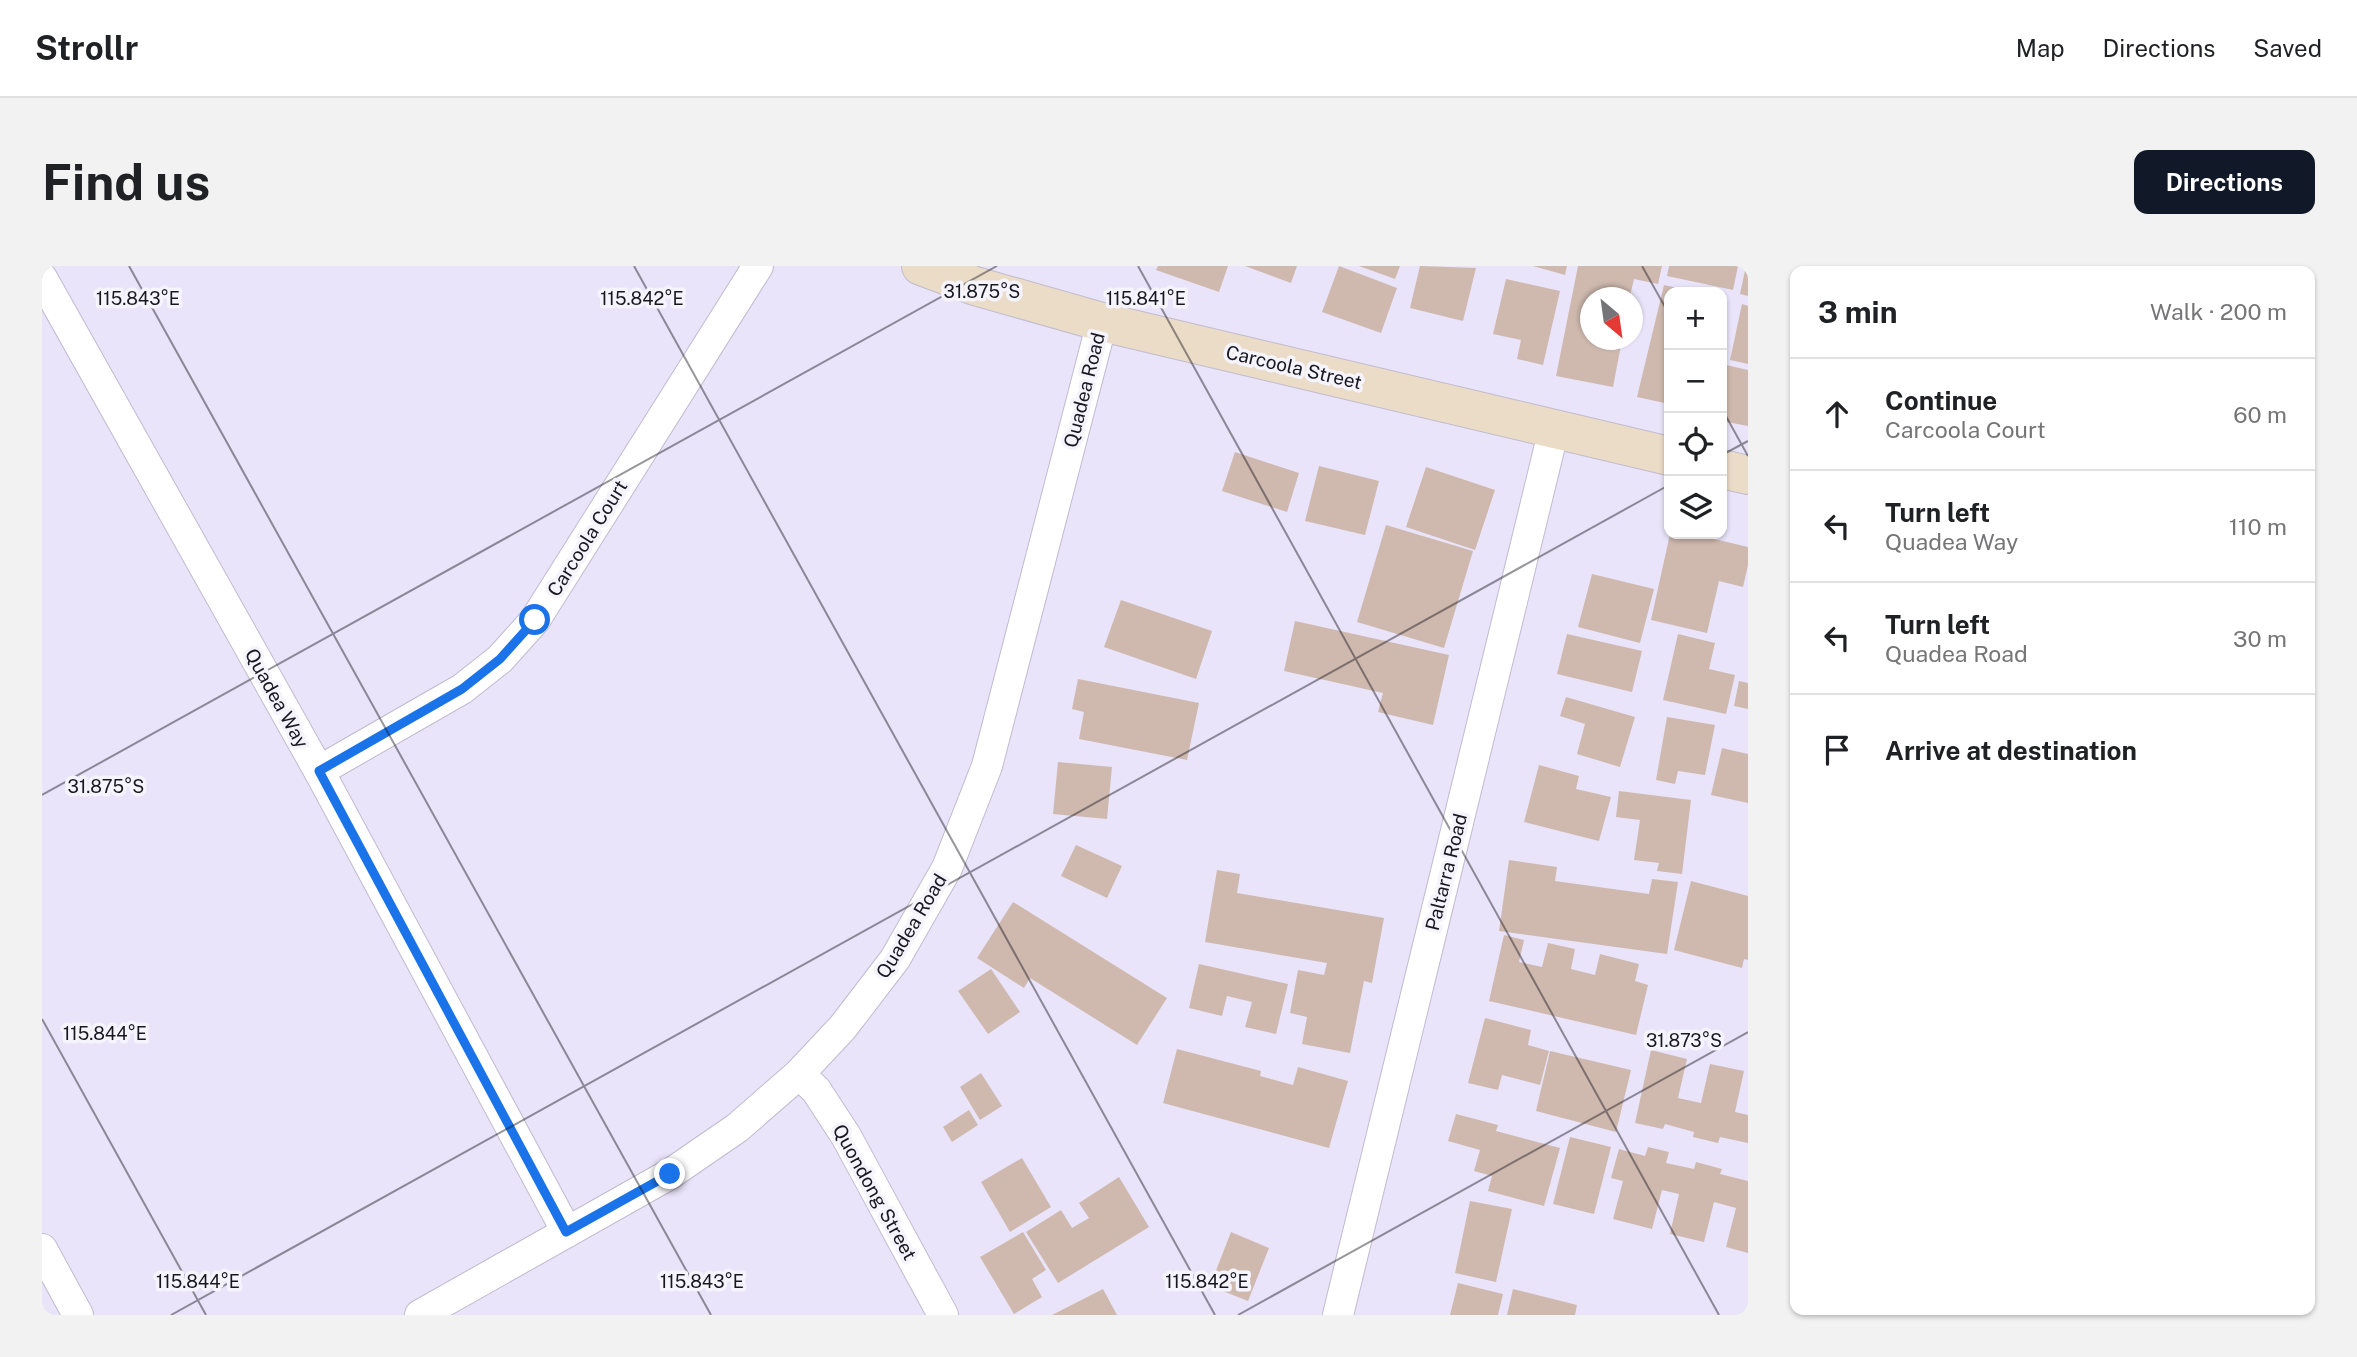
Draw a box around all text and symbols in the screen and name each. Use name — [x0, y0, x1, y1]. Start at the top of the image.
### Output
text: Strollr — [35, 29, 138, 67]
text: Map — [2016, 34, 2065, 62]
text: Directions — [2103, 34, 2215, 62]
text: Saved — [2253, 34, 2322, 62]
button: Directions — [2134, 150, 2315, 214]
text: Find us — [42, 153, 210, 211]
text: 31.875°S — [944, 281, 1020, 302]
north arrow — [1580, 287, 1643, 350]
map controls — [1664, 287, 1727, 539]
button: + — [1664, 287, 1727, 350]
text: 115.843°E — [96, 288, 180, 309]
text: 115.842°E — [600, 288, 684, 309]
text: 115.841°E — [1106, 288, 1186, 309]
text: 3 min — [1818, 294, 1897, 330]
text: Walk · 200 m — [2150, 298, 2287, 325]
street label: Quadea Road — [1059, 330, 1109, 450]
street label: Carcoola Street — [1224, 341, 1364, 393]
button: − — [1664, 350, 1727, 413]
text: Continue — [1885, 385, 1997, 416]
icon: ahead — [1818, 395, 1856, 433]
text: 60 m — [2233, 401, 2287, 428]
button: locate — [1664, 413, 1727, 476]
text: Carcoola Court — [1885, 416, 2046, 443]
street label: Carcoola Court — [543, 476, 631, 600]
button: layers — [1664, 476, 1727, 539]
text: Turn left — [1885, 497, 1990, 528]
icon: left — [1818, 507, 1856, 545]
text: 110 m — [2229, 513, 2287, 540]
text: Quadea Way — [1885, 528, 2018, 555]
route start — [519, 604, 550, 635]
text: Turn left — [1885, 609, 1990, 640]
icon: left — [1818, 619, 1856, 657]
text: 30 m — [2233, 625, 2287, 652]
text: Quadea Road — [1885, 640, 2028, 667]
street label: Quadea Way — [241, 645, 313, 751]
icon: arrive — [1818, 731, 1856, 769]
text: Arrive at destination — [1885, 735, 2137, 766]
text: 31.875°S — [68, 776, 144, 797]
street label: Paltarra Road — [1421, 811, 1471, 933]
street label: Quadea Road — [871, 870, 951, 982]
text: 115.844°E — [63, 1023, 147, 1044]
text: 31.873°S — [1646, 1030, 1722, 1051]
street label: Quondong Street — [829, 1120, 921, 1264]
route end — [654, 1158, 685, 1189]
text: 115.844°E — [156, 1271, 240, 1292]
text: 115.843°E — [660, 1271, 744, 1292]
text: 115.842°E — [1165, 1271, 1249, 1292]

